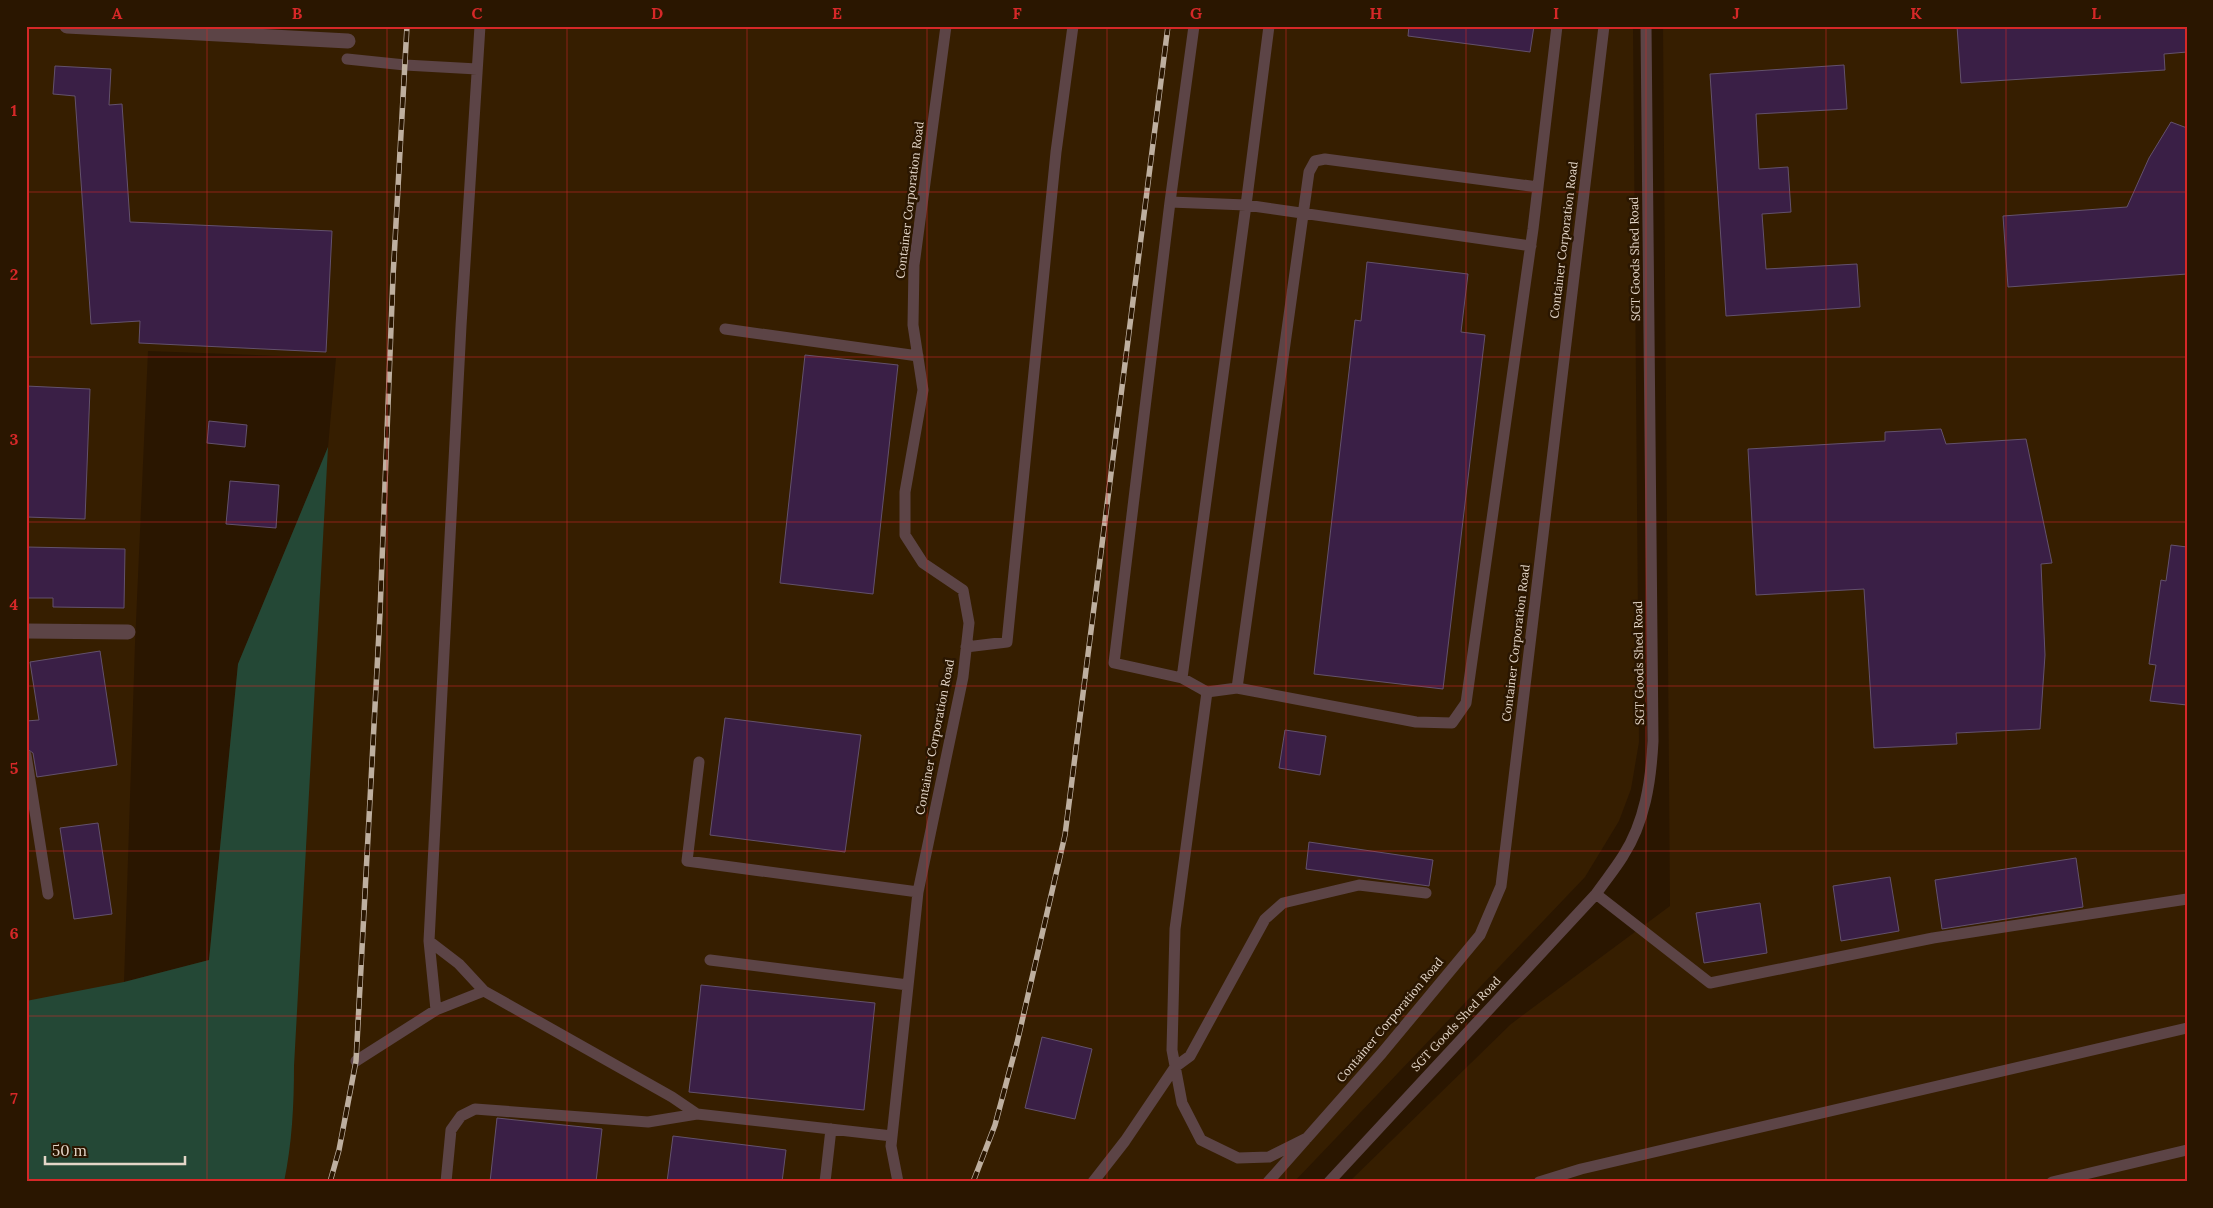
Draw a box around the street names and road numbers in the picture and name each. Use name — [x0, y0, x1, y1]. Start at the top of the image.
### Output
street label: Container Corporation Road — [892, 120, 927, 279]
street label: Container Corporation Road — [1546, 160, 1581, 319]
street label: SGT Goods Shed Road — [1626, 197, 1643, 321]
street label: Container Corporation Road — [1498, 563, 1533, 722]
street label: SGT Goods Shed Road — [1630, 601, 1647, 725]
street label: Container Corporation Road — [912, 658, 957, 816]
street label: Container Corporation Road — [1333, 954, 1446, 1085]
street label: SGT Goods Shed Road — [1408, 973, 1504, 1074]

